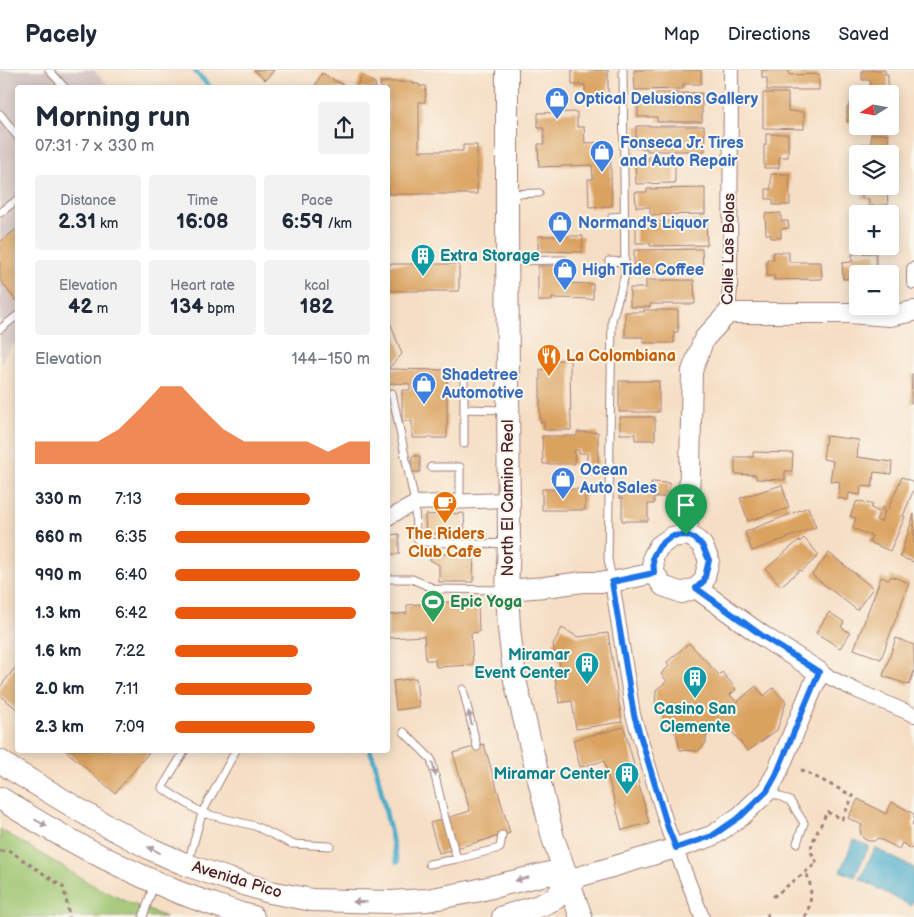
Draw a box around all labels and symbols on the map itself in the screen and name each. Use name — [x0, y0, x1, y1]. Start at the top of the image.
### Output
north arrow — [849, 85, 899, 135]
shop icon: Optical Delusions Gallery — [544, 86, 570, 120]
place label: Optical Delusions Gallery — [574, 90, 759, 109]
place label: Fonseca Jr. Tires and Auto Repair — [620, 134, 744, 171]
shop icon: Fonseca Jr. Tires and Auto Repair — [589, 139, 615, 173]
street label: Calle Las Bolas — [719, 193, 739, 305]
shop icon: Normand's Liquor — [547, 210, 573, 244]
place label: Normand's Liquor — [578, 214, 709, 233]
building icon: Extra Storage — [410, 243, 436, 277]
place label: Extra Storage — [440, 247, 540, 266]
shop icon: High Tide Coffee — [552, 257, 578, 291]
place label: High Tide Coffee — [582, 261, 704, 280]
restaurant icon: La Colombiana — [536, 343, 562, 377]
place label: La Colombiana — [566, 347, 676, 366]
place label: Shadetree Automotive — [441, 366, 523, 403]
shop icon: Shadetree Automotive — [411, 371, 437, 405]
street label: North El Camino Real — [499, 420, 518, 576]
place label: Ocean Auto Sales — [579, 461, 657, 498]
shop icon: Ocean Auto Sales — [550, 466, 576, 500]
pin — [665, 484, 707, 535]
cafe icon: The Riders Club Cafe — [432, 490, 458, 524]
place label: The Riders Club Cafe — [405, 525, 485, 562]
sports icon: Epic Yoga — [420, 589, 446, 623]
place label: Epic Yoga — [450, 593, 522, 612]
place label: Miramar Event Center — [474, 646, 571, 683]
building icon: Miramar Event Center — [574, 651, 600, 685]
building icon: Casino San Clemente — [682, 665, 708, 699]
place label: Casino San Clemente — [654, 700, 736, 737]
one-way arrow — [466, 711, 474, 726]
building icon: Miramar Center — [614, 761, 640, 795]
one-way arrow — [430, 762, 438, 777]
place label: Miramar Center — [493, 765, 611, 784]
one-way arrow — [35, 819, 48, 828]
one-way arrow — [147, 846, 161, 854]
street label: Avenida Pico — [190, 857, 284, 903]
one-way arrow — [514, 876, 529, 884]
one-way arrow — [352, 898, 368, 906]

